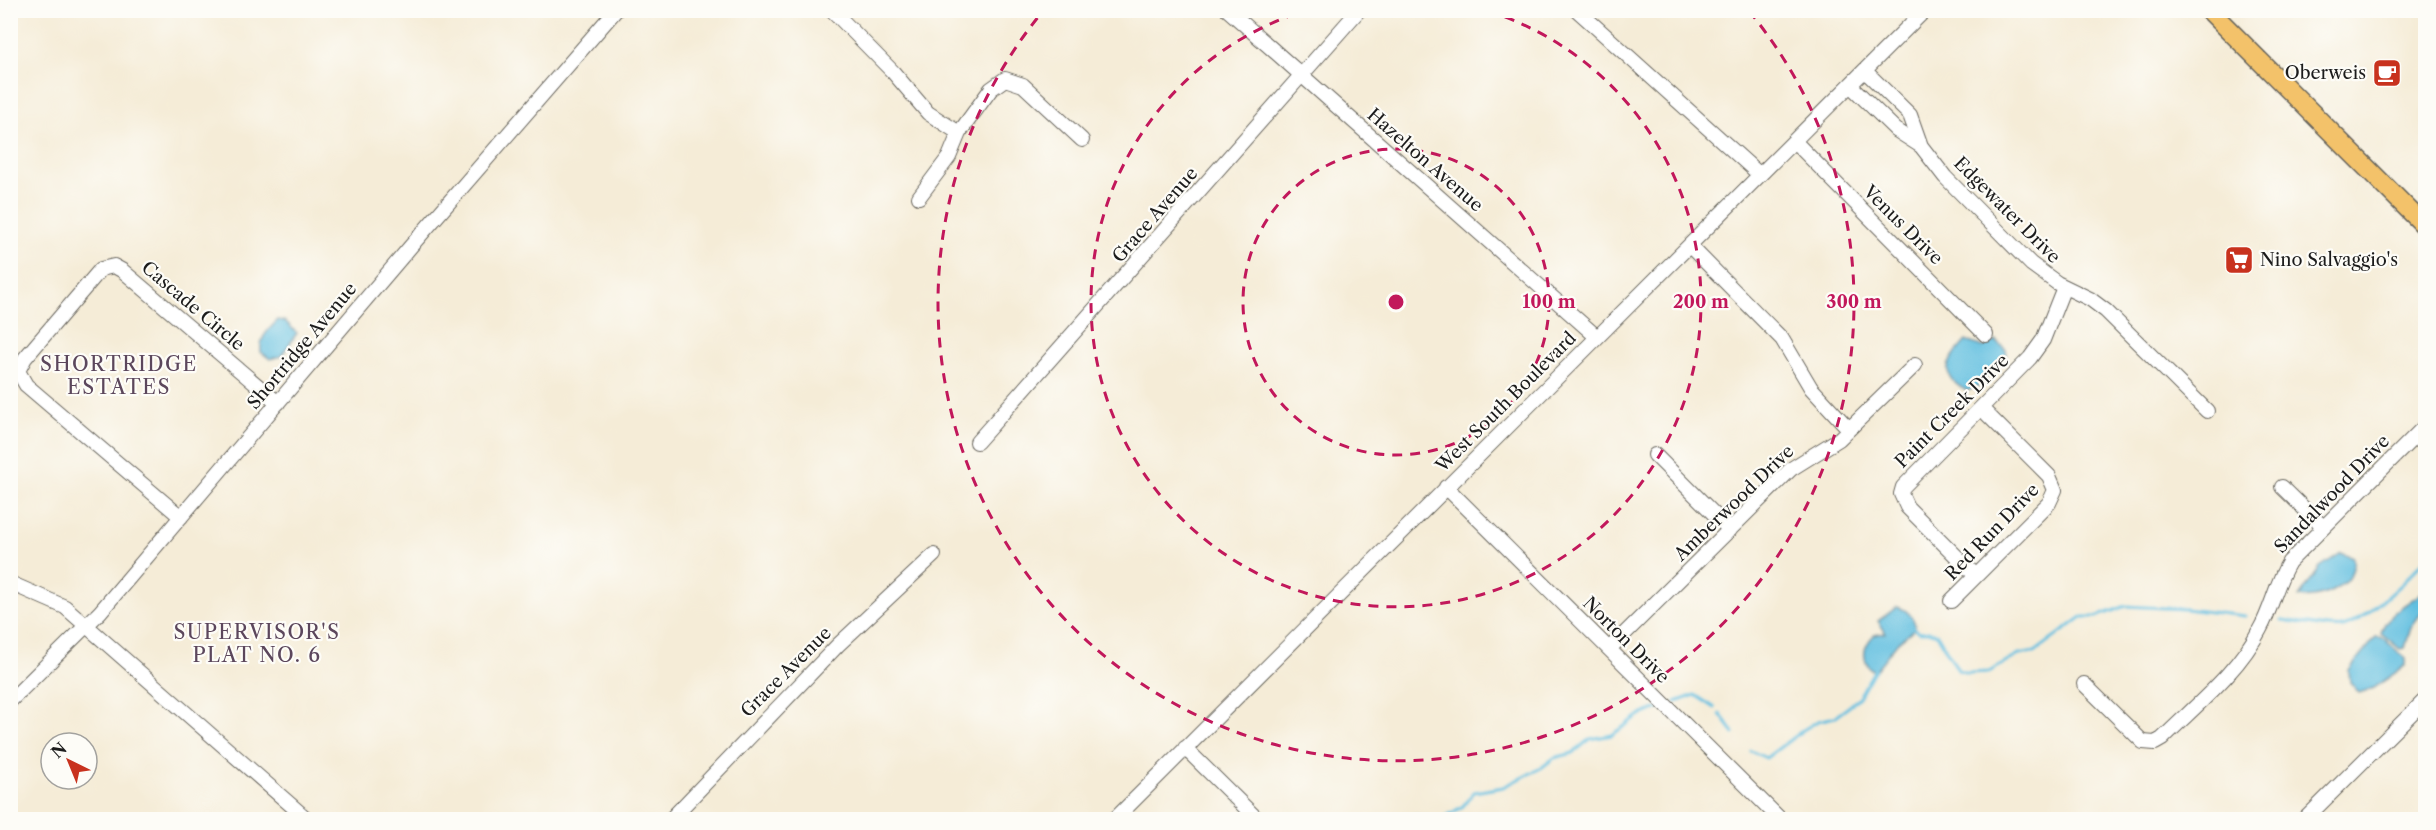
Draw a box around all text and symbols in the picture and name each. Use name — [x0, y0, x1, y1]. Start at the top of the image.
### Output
cafe icon: Oberweis — [2371, 57, 2403, 89]
place label: Oberweis — [2285, 62, 2366, 84]
street label: Hazelton Avenue — [1363, 104, 1487, 216]
street label: Edgewater Drive — [1949, 152, 2065, 268]
street label: Grace Avenue — [1108, 163, 1202, 267]
street label: Venus Drive — [1858, 180, 1947, 269]
supermarket icon: Nino Salvaggio's — [2223, 244, 2255, 276]
place label: Nino Salvaggio's — [2260, 249, 2398, 271]
street label: Cascade Circle — [137, 257, 249, 355]
street label: Shortridge Avenue — [243, 278, 361, 414]
text: 100 m — [1522, 291, 1576, 313]
text: 200 m — [1673, 291, 1729, 313]
text: 300 m — [1826, 291, 1882, 313]
centre of rings — [1386, 292, 1406, 312]
street label: West South Boulevard — [1431, 327, 1581, 477]
street label: Paint Creek Drive — [1890, 349, 2014, 473]
district label: SHORTRIDGE ESTATES — [40, 352, 198, 399]
street label: Sandalwood Drive — [2270, 430, 2394, 558]
street label: Amberwood Drive — [1669, 440, 1798, 566]
street label: Red Run Drive — [1940, 479, 2044, 585]
street label: Norton Drive — [1578, 592, 1674, 688]
district label: SUPERVISOR'S PLAT NO. 6 — [173, 620, 341, 667]
street label: Grace Avenue — [736, 622, 836, 722]
north arrow — [39, 731, 99, 791]
text: N — [47, 738, 71, 762]

